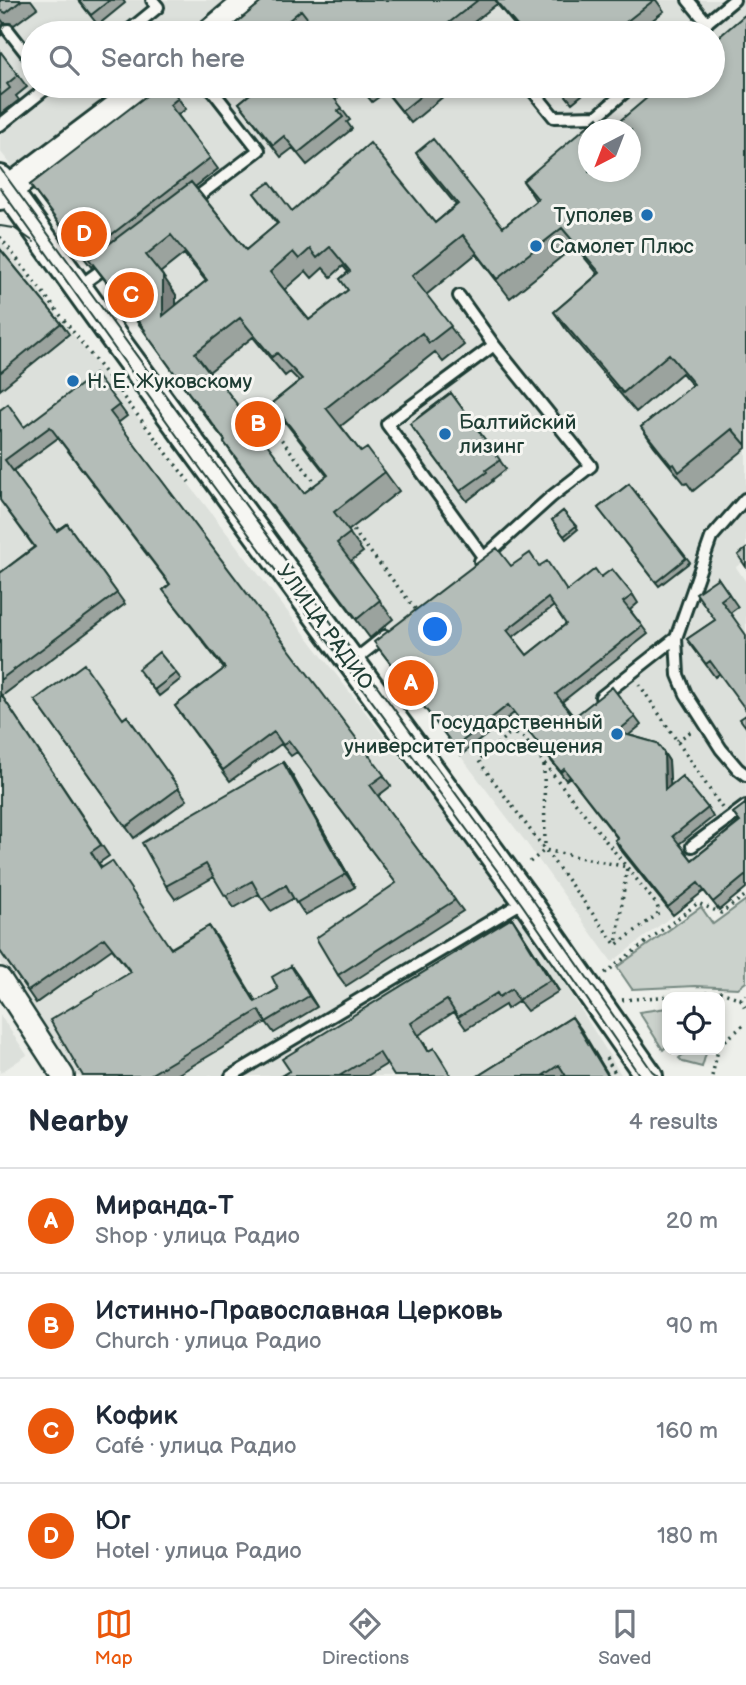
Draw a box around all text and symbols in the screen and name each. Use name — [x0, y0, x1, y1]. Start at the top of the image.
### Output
search box — [21, 21, 725, 98]
icon: search — [45, 41, 83, 79]
text: Search here — [101, 44, 245, 75]
north arrow — [578, 119, 641, 182]
place label: Туполев — [554, 203, 633, 228]
marker: Туполев — [639, 207, 655, 223]
pin: D — [61, 208, 107, 260]
place label: Самолет Плюс — [550, 234, 694, 259]
marker: Самолет Плюс — [528, 238, 544, 254]
pin: C — [108, 269, 154, 321]
place label: Н. Е. Жуковскому — [87, 369, 253, 394]
marker: Н. Е. Жуковскому — [65, 373, 81, 389]
pin: B — [235, 398, 281, 450]
place label: Балтийский лизинг — [459, 410, 577, 459]
marker: Балтийский лизинг — [437, 426, 453, 442]
street label: УЛИЦА РАДИО — [271, 560, 379, 694]
your location — [418, 612, 452, 646]
pin: A — [388, 657, 434, 709]
place label: Государственный университет просвещения — [344, 710, 603, 759]
marker: Государственный университет просвещения — [609, 726, 625, 742]
map controls — [662, 992, 725, 1055]
button: locate — [662, 992, 725, 1055]
text: Nearby — [28, 1104, 128, 1140]
text: 4 results — [629, 1108, 718, 1136]
text: Миранда-Т — [95, 1191, 233, 1222]
text: A — [44, 1207, 58, 1235]
text: 20 m — [666, 1207, 718, 1235]
text: Shop · улица Радио — [95, 1222, 300, 1250]
text: Истинно-Православная Церковь — [95, 1296, 503, 1327]
text: B — [43, 1312, 59, 1340]
text: 90 m — [666, 1312, 718, 1340]
text: Church · улица Радио — [95, 1327, 321, 1355]
text: Кофик — [95, 1401, 178, 1432]
text: C — [43, 1417, 59, 1445]
text: 160 m — [656, 1417, 718, 1445]
text: Café · улица Радио — [95, 1432, 296, 1460]
text: Юг — [95, 1506, 131, 1537]
text: D — [43, 1522, 59, 1550]
text: 180 m — [657, 1522, 718, 1550]
text: Hotel · улица Радио — [95, 1537, 302, 1565]
tab: Map — [95, 1605, 133, 1670]
tab: Directions — [322, 1605, 409, 1670]
tab: Saved — [598, 1605, 651, 1670]

